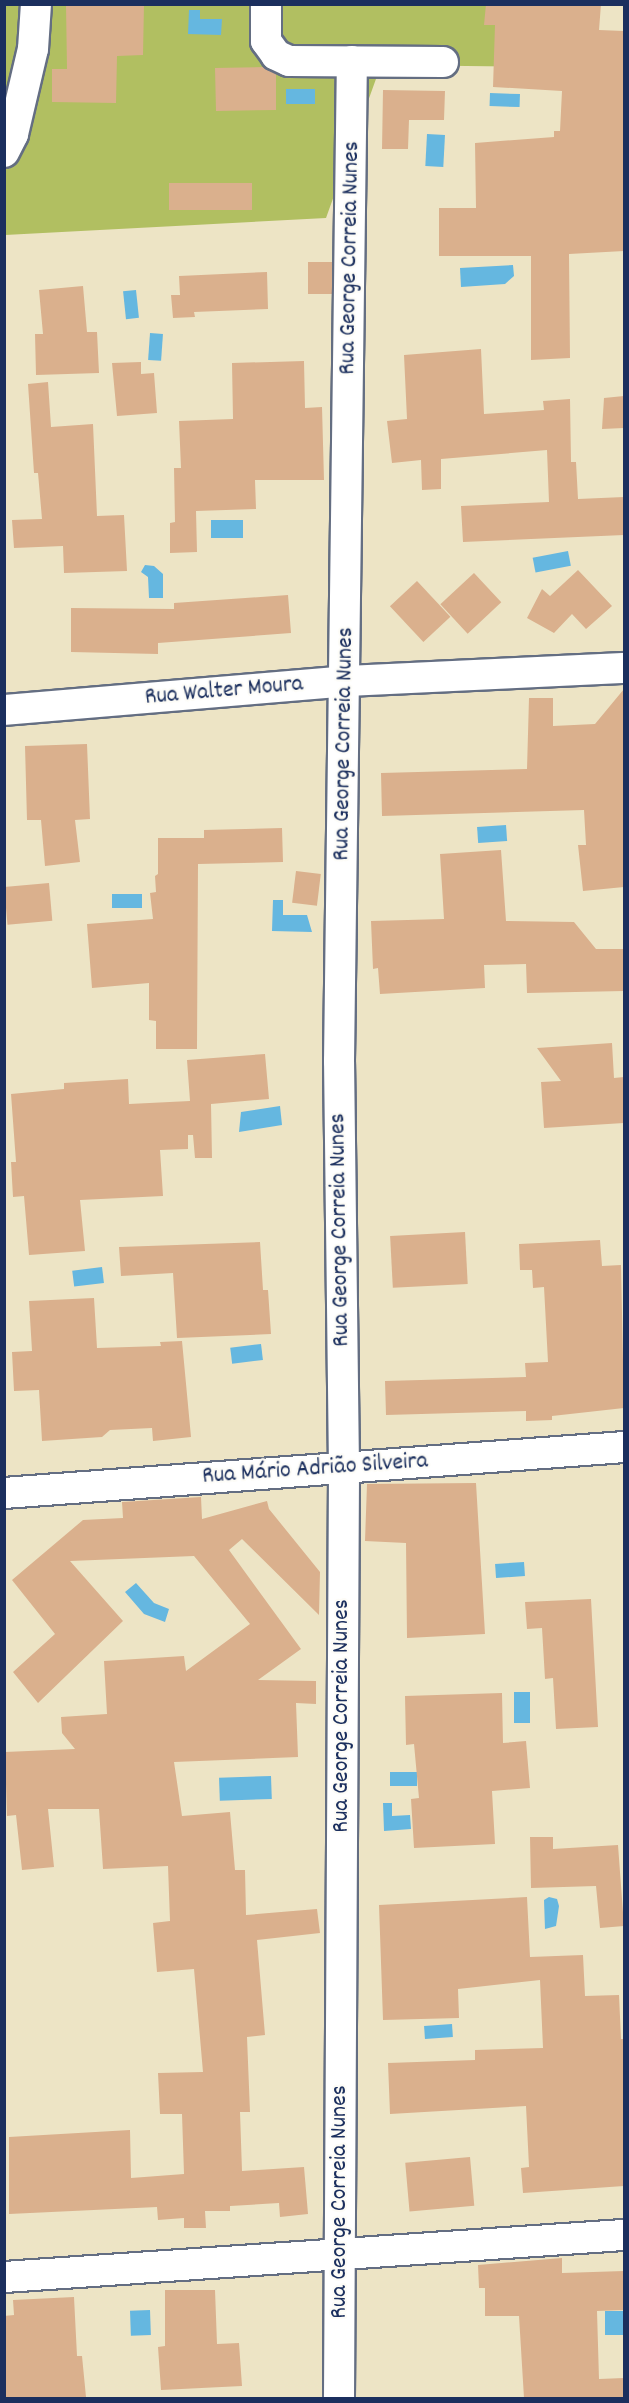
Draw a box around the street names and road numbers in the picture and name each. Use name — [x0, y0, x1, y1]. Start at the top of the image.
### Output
street label: Rua George Correia Nunes — [335, 141, 367, 375]
street label: Rua George Correia Nunes — [329, 627, 361, 861]
street label: Rua Walter Moura — [144, 671, 304, 713]
street label: Rua George Correia Nunes — [325, 1113, 357, 1347]
street label: Rua Mário Adrião Silveira — [201, 1448, 429, 1492]
street label: Rua George Correia Nunes — [329, 1599, 357, 1833]
street label: Rua George Correia Nunes — [327, 2085, 355, 2319]

